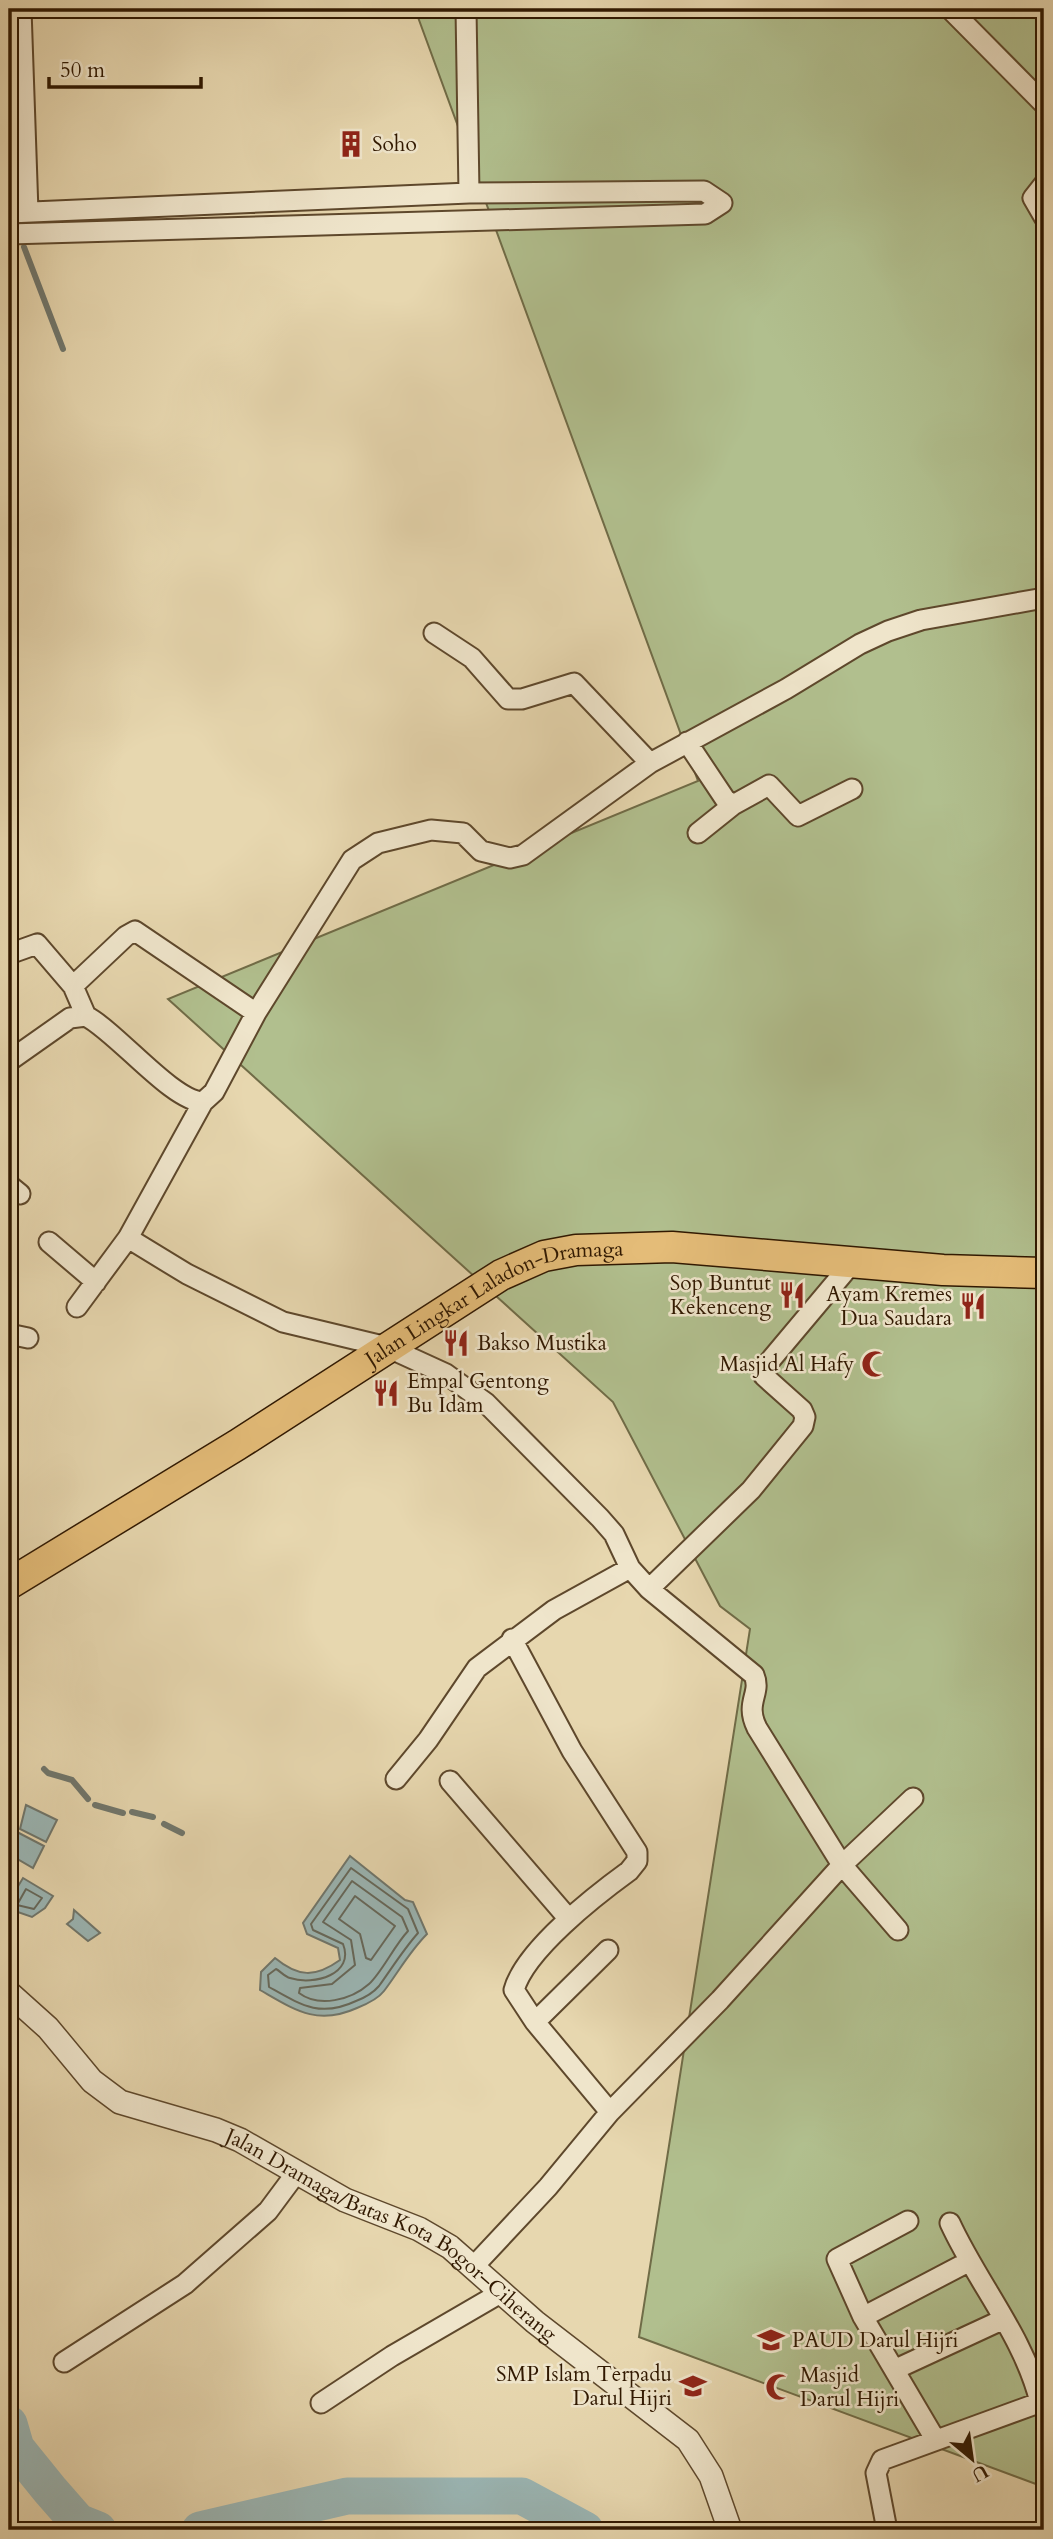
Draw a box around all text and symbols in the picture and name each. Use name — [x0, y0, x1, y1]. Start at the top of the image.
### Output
scale bar — [49, 46, 201, 90]
text: 50 m — [60, 56, 105, 85]
building icon: Soho — [336, 129, 366, 159]
place label: Soho — [372, 130, 417, 159]
street label: Jalan Lingkar Laladon-Dramaga — [357, 1234, 624, 1375]
place label: Sop Buntut Kekenceng — [670, 1269, 771, 1322]
restaurant icon: Sop Buntut Kekenceng — [777, 1280, 807, 1310]
place label: Ayam Kremes Dua Saudara — [826, 1280, 952, 1333]
restaurant icon: Ayam Kremes Dua Saudara — [958, 1291, 988, 1321]
restaurant icon: Bakso Mustika — [441, 1328, 471, 1358]
place label: Bakso Mustika — [477, 1329, 607, 1358]
mosque icon: Masjid Al Hafy — [860, 1349, 890, 1379]
place label: Masjid Al Hafy — [719, 1350, 854, 1379]
place label: Empal Gentong Bu Idam — [407, 1367, 549, 1420]
restaurant icon: Empal Gentong Bu Idam — [371, 1378, 401, 1408]
street label: Jalan Dramaga/Batas Kota Bogor–Ciherang — [218, 2120, 563, 2348]
school or university icon: PAUD Darul Hijri — [756, 2325, 786, 2355]
place label: PAUD Darul Hijri — [792, 2326, 959, 2355]
place label: SMP Islam Terpadu Darul Hijri — [496, 2360, 672, 2413]
place label: Masjid Darul Hijri — [800, 2361, 899, 2414]
school or university icon: SMP Islam Terpadu Darul Hijri — [678, 2371, 708, 2401]
mosque icon: Masjid Darul Hijri — [764, 2372, 794, 2402]
north arrow — [937, 2424, 1007, 2494]
text: U — [966, 2458, 993, 2488]

